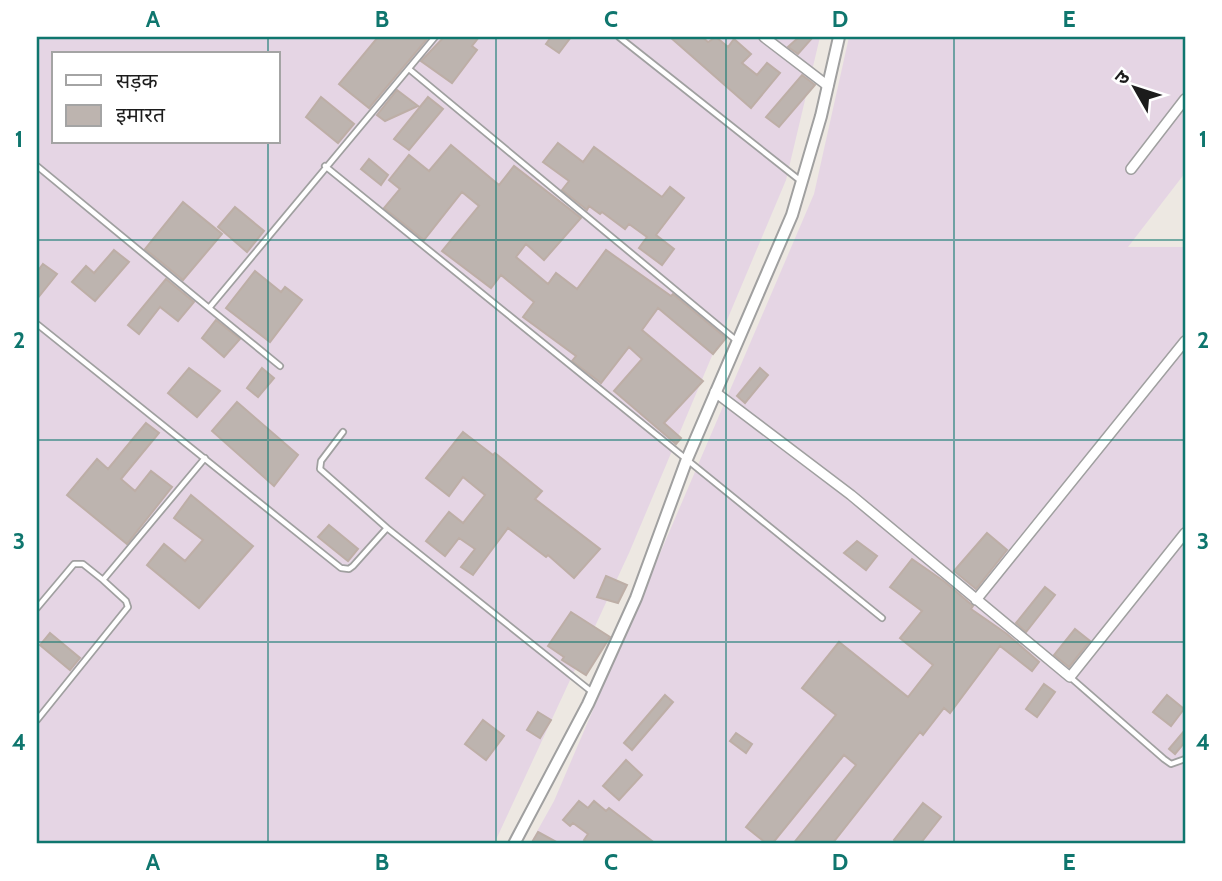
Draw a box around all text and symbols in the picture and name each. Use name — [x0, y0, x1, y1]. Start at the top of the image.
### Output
text: A — [146, 5, 161, 33]
text: B — [375, 5, 389, 33]
text: C — [604, 5, 618, 33]
text: D — [832, 5, 848, 33]
text: E — [1062, 5, 1076, 33]
legend — [52, 52, 280, 144]
north arrow — [1100, 52, 1170, 122]
text: उ — [1110, 65, 1135, 89]
text: सड़क — [116, 68, 158, 93]
text: इमारत — [116, 102, 166, 127]
text: 1 — [15, 125, 23, 153]
text: 1 — [1199, 125, 1207, 153]
text: 2 — [13, 326, 25, 354]
text: 2 — [1197, 326, 1209, 354]
text: 3 — [13, 527, 25, 555]
text: 3 — [1197, 527, 1209, 555]
text: 4 — [12, 728, 26, 756]
text: 4 — [1196, 728, 1210, 756]
text: A — [146, 848, 161, 876]
text: B — [375, 848, 389, 876]
text: C — [604, 848, 618, 876]
text: D — [832, 848, 848, 876]
text: E — [1062, 848, 1076, 876]

